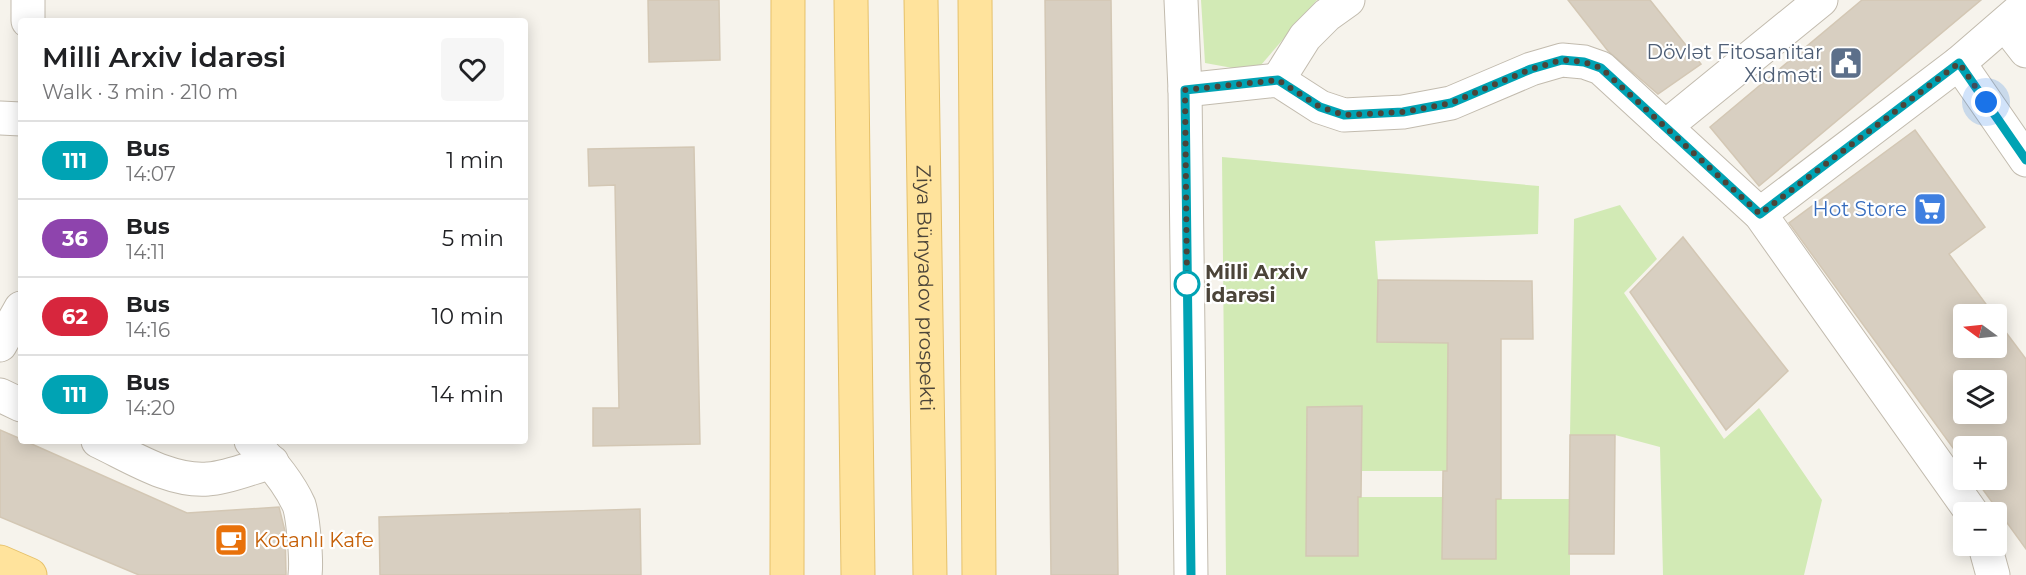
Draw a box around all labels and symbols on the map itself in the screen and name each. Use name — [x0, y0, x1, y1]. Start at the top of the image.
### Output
place label: Dövlət Fitosanitar Xidməti — [1647, 40, 1823, 87]
public building icon: Dövlət Fitosanitar Xidməti — [1828, 45, 1864, 81]
your location — [1971, 87, 2001, 117]
street label: Ziya Bünyadov prospekti — [912, 165, 939, 411]
supermarket icon: Hot Store — [1912, 191, 1948, 227]
place label: Hot Store — [1812, 197, 1907, 221]
place label: Milli Arxiv İdarəsi — [1205, 260, 1309, 307]
marker: Milli Arxiv İdarəsi — [1174, 271, 1200, 297]
north arrow — [1953, 304, 2007, 358]
cafe icon: Kotanlı Kafe — [213, 522, 249, 558]
place label: Kotanlı Kafe — [254, 528, 374, 552]

